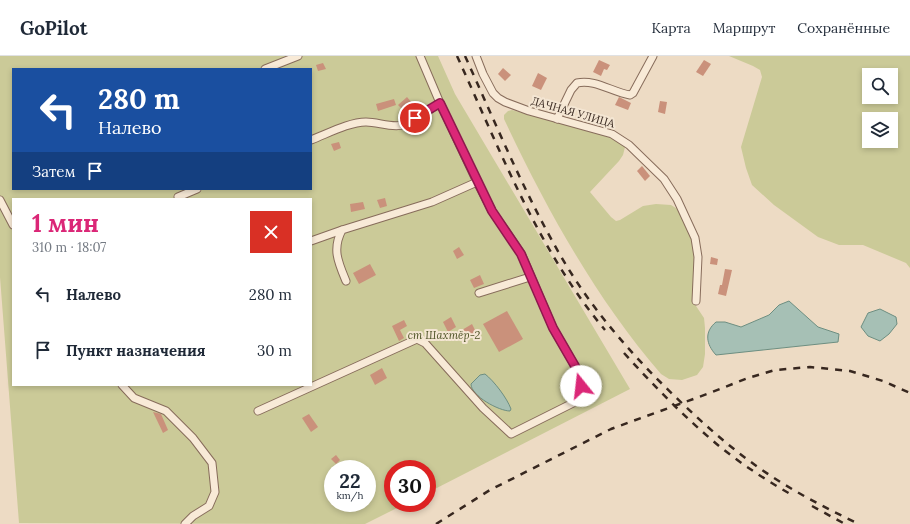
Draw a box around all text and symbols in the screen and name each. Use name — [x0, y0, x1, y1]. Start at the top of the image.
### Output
text: GoPilot — [20, 16, 88, 40]
text: Карта — [651, 19, 691, 37]
text: Маршрут — [713, 19, 775, 37]
text: Сохранённые — [797, 19, 890, 37]
map controls — [862, 68, 898, 148]
button: search — [862, 68, 898, 104]
text: 280 m — [98, 81, 180, 117]
icon: left — [32, 84, 84, 136]
street label: ДАЧНАЯ УЛИЦА — [530, 93, 617, 131]
pin — [398, 101, 432, 135]
icon: arrive — [404, 107, 426, 129]
button: layers — [862, 112, 898, 148]
text: Налево — [98, 116, 162, 139]
icon: arrive — [84, 160, 106, 182]
text: Затем — [32, 162, 76, 181]
text: 1 мин — [32, 208, 99, 239]
button: close — [250, 211, 292, 253]
text: 310 m · 18:07 — [32, 239, 106, 256]
icon: left — [32, 283, 54, 305]
text: Налево — [66, 285, 121, 304]
text: 280 m — [249, 285, 292, 304]
park label: ст Шахтёр-2 — [408, 328, 481, 342]
icon: arrive — [32, 339, 54, 361]
text: Пункт назначения — [66, 341, 206, 360]
text: 30 m — [257, 341, 292, 360]
position arrow — [560, 365, 602, 407]
speed limit sign: 30 — [384, 460, 436, 512]
text: 22 — [339, 468, 361, 493]
text: km/h — [336, 489, 364, 502]

